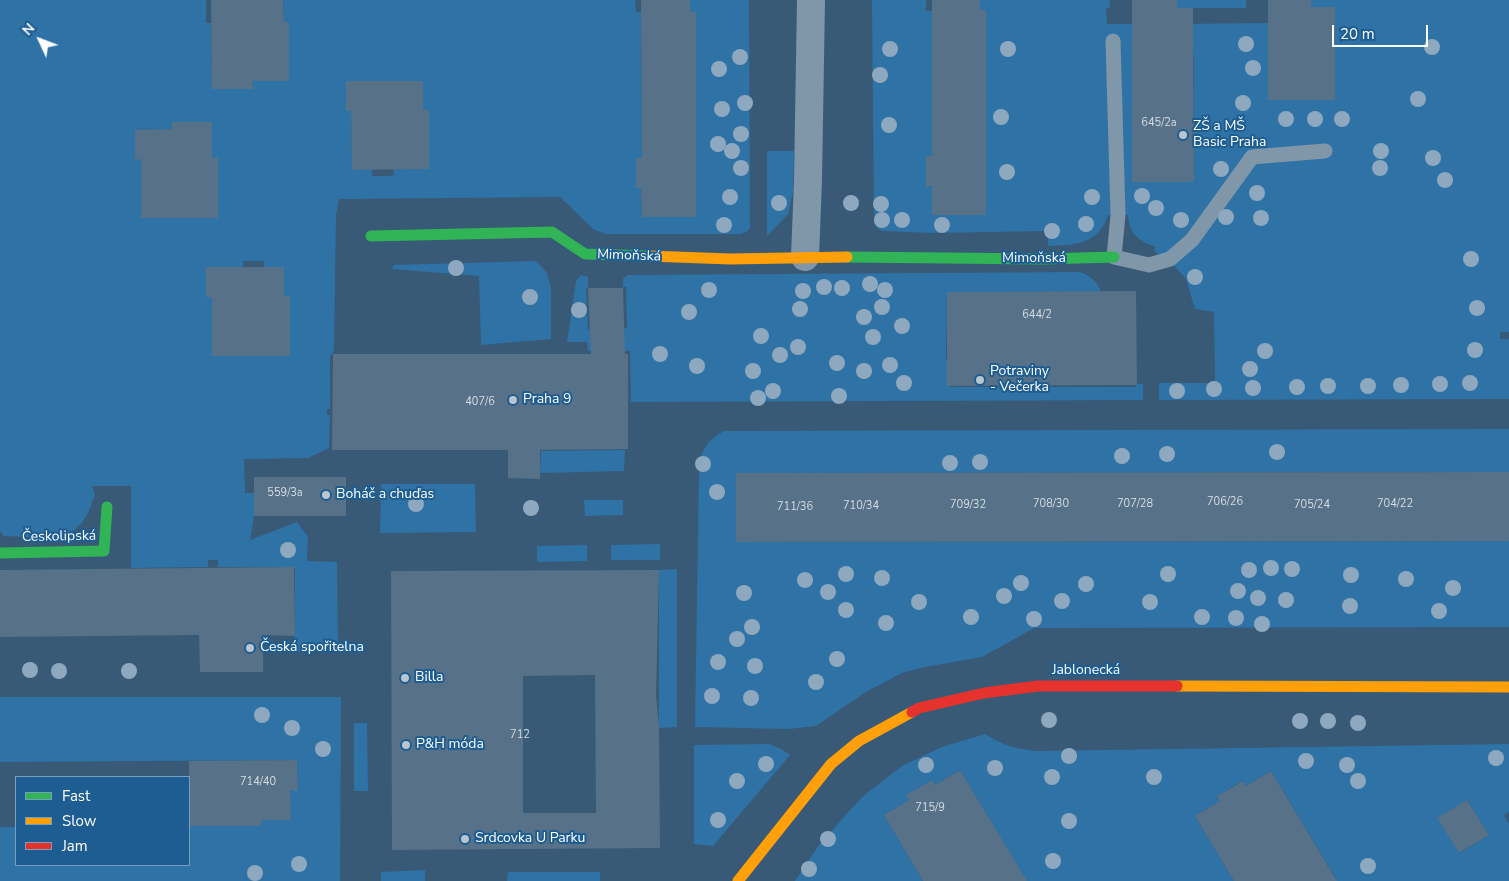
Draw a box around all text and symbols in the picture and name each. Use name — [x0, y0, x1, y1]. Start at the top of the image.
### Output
north arrow — [15, 15, 65, 65]
scale bar — [1334, 15, 1430, 47]
text: N — [18, 19, 39, 40]
text: 20 m — [1340, 24, 1375, 44]
house number: 645/2a — [1141, 116, 1177, 130]
place label: ZŠ a MŠ Basic Praha — [1193, 119, 1266, 152]
marker: ZŠ a MŠ Basic Praha — [1177, 129, 1189, 141]
street label: Mimoňská — [597, 246, 661, 266]
street label: Mimoňská — [1002, 251, 1066, 267]
house number: 644/2 — [1022, 308, 1052, 322]
place label: Potraviny - Večerka — [990, 364, 1049, 397]
marker: Potraviny - Večerka — [974, 374, 986, 386]
place label: Praha 9 — [523, 392, 571, 408]
marker: Praha 9 — [507, 394, 519, 406]
house number: 407/6 — [465, 395, 495, 409]
house number: 559/3a — [267, 486, 303, 500]
place label: Boháč a chuďas — [336, 487, 434, 503]
marker: Boháč a chuďas — [320, 489, 332, 501]
house number: 706/26 — [1207, 495, 1243, 509]
house number: 708/30 — [1033, 497, 1069, 511]
house number: 707/28 — [1117, 497, 1153, 511]
house number: 704/22 — [1377, 497, 1413, 511]
house number: 709/32 — [950, 498, 986, 512]
house number: 705/24 — [1294, 498, 1330, 512]
house number: 710/34 — [843, 499, 879, 513]
house number: 711/36 — [777, 500, 813, 514]
street label: Českolipská — [22, 528, 96, 546]
place label: Česká spořitelna — [260, 640, 364, 656]
marker: Česká spořitelna — [244, 642, 256, 654]
street label: Jablonecká — [1052, 663, 1120, 679]
place label: Billa — [415, 670, 443, 686]
marker: Billa — [399, 672, 411, 684]
house number: 712 — [510, 728, 530, 742]
place label: P&H móda — [416, 737, 484, 753]
marker: P&H móda — [400, 739, 412, 751]
house number: 714/40 — [240, 775, 276, 789]
legend — [15, 776, 190, 866]
text: Fast — [62, 786, 90, 806]
house number: 715/9 — [915, 801, 945, 815]
text: Slow — [62, 811, 96, 831]
place label: Srdcovka U Parku — [475, 831, 585, 847]
marker: Srdcovka U Parku — [459, 833, 471, 845]
text: Jam — [62, 836, 88, 856]

